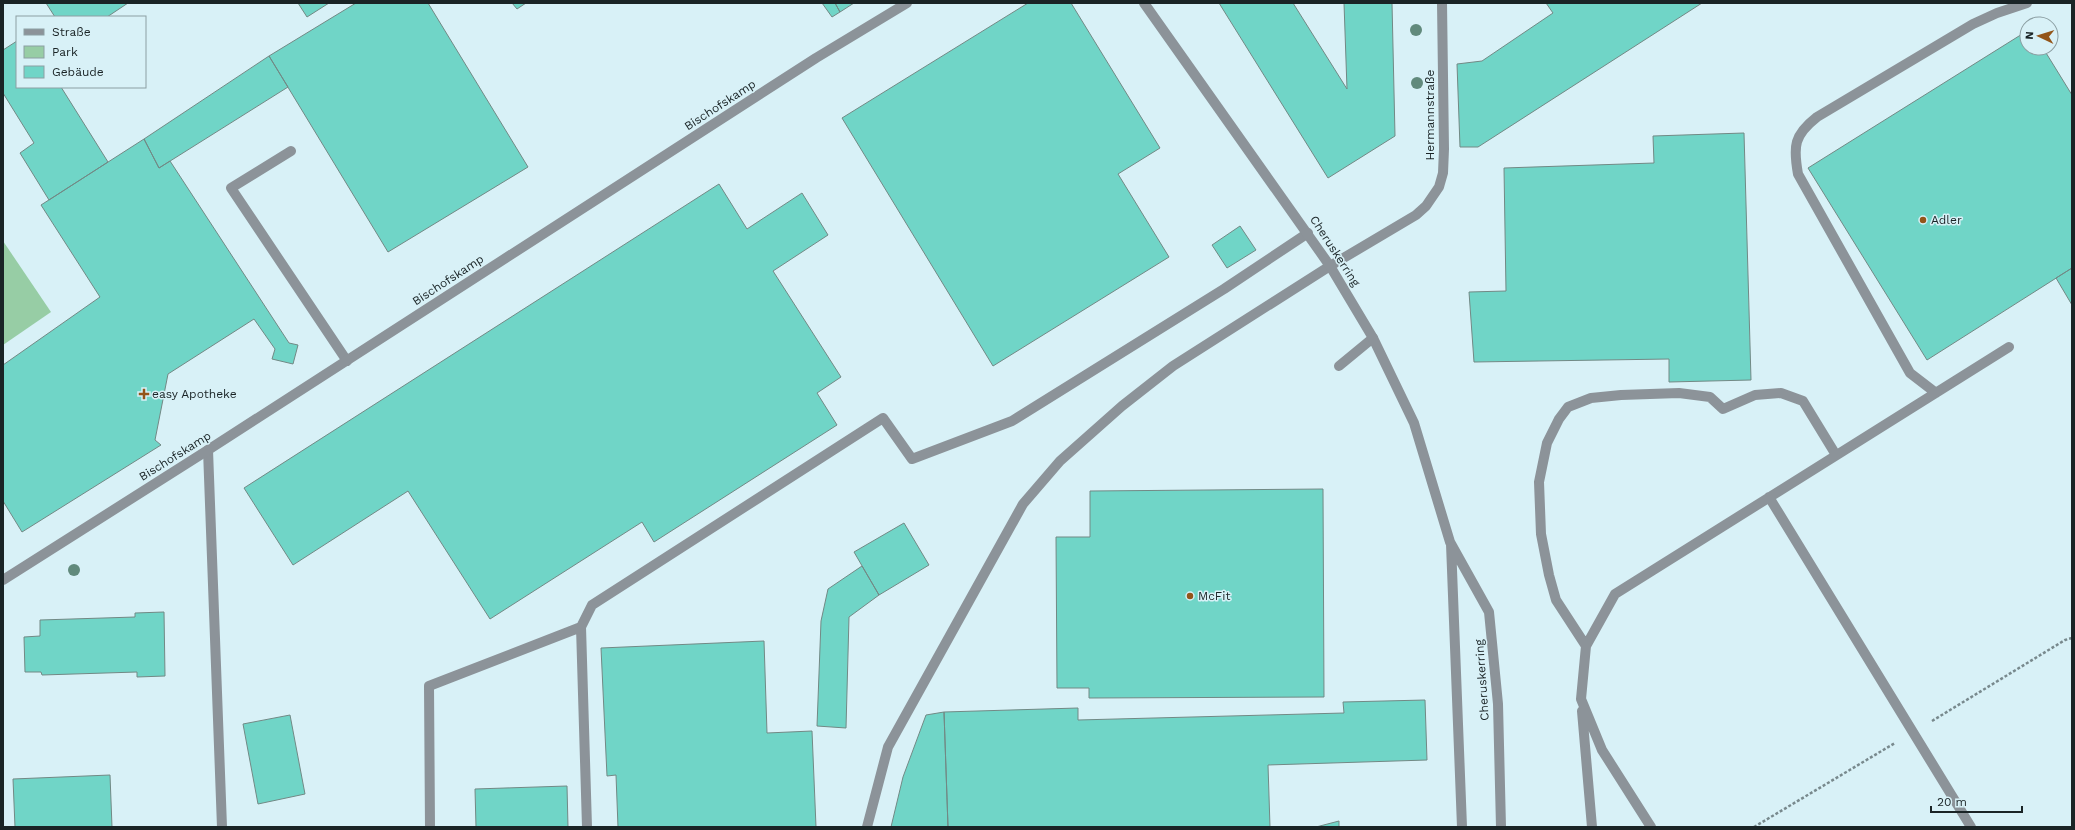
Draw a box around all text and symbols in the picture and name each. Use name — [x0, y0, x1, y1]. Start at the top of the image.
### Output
legend — [16, 16, 146, 88]
north arrow — [2019, 16, 2059, 56]
text: Straße — [52, 25, 91, 39]
text: N — [2023, 31, 2036, 40]
text: Park — [52, 45, 78, 59]
text: Gebäude — [52, 65, 104, 79]
street label: Hermannstraße — [1423, 70, 1437, 160]
street label: Bischofskamp — [682, 77, 758, 133]
street label: Cheruskerring — [1307, 213, 1363, 290]
place label: Adler — [1931, 213, 1962, 227]
marker: Adler — [1918, 215, 1928, 225]
street label: Bischofskamp — [410, 252, 486, 308]
place label: easy Apotheke — [152, 387, 237, 401]
marker: easy Apotheke — [139, 389, 149, 399]
street label: Bischofskamp — [136, 428, 214, 484]
place label: McFit — [1198, 589, 1230, 603]
marker: McFit — [1185, 591, 1195, 601]
street label: Cheruskerring — [1472, 638, 1492, 721]
scale bar — [1931, 788, 2022, 814]
text: 20 m — [1937, 795, 1967, 809]

